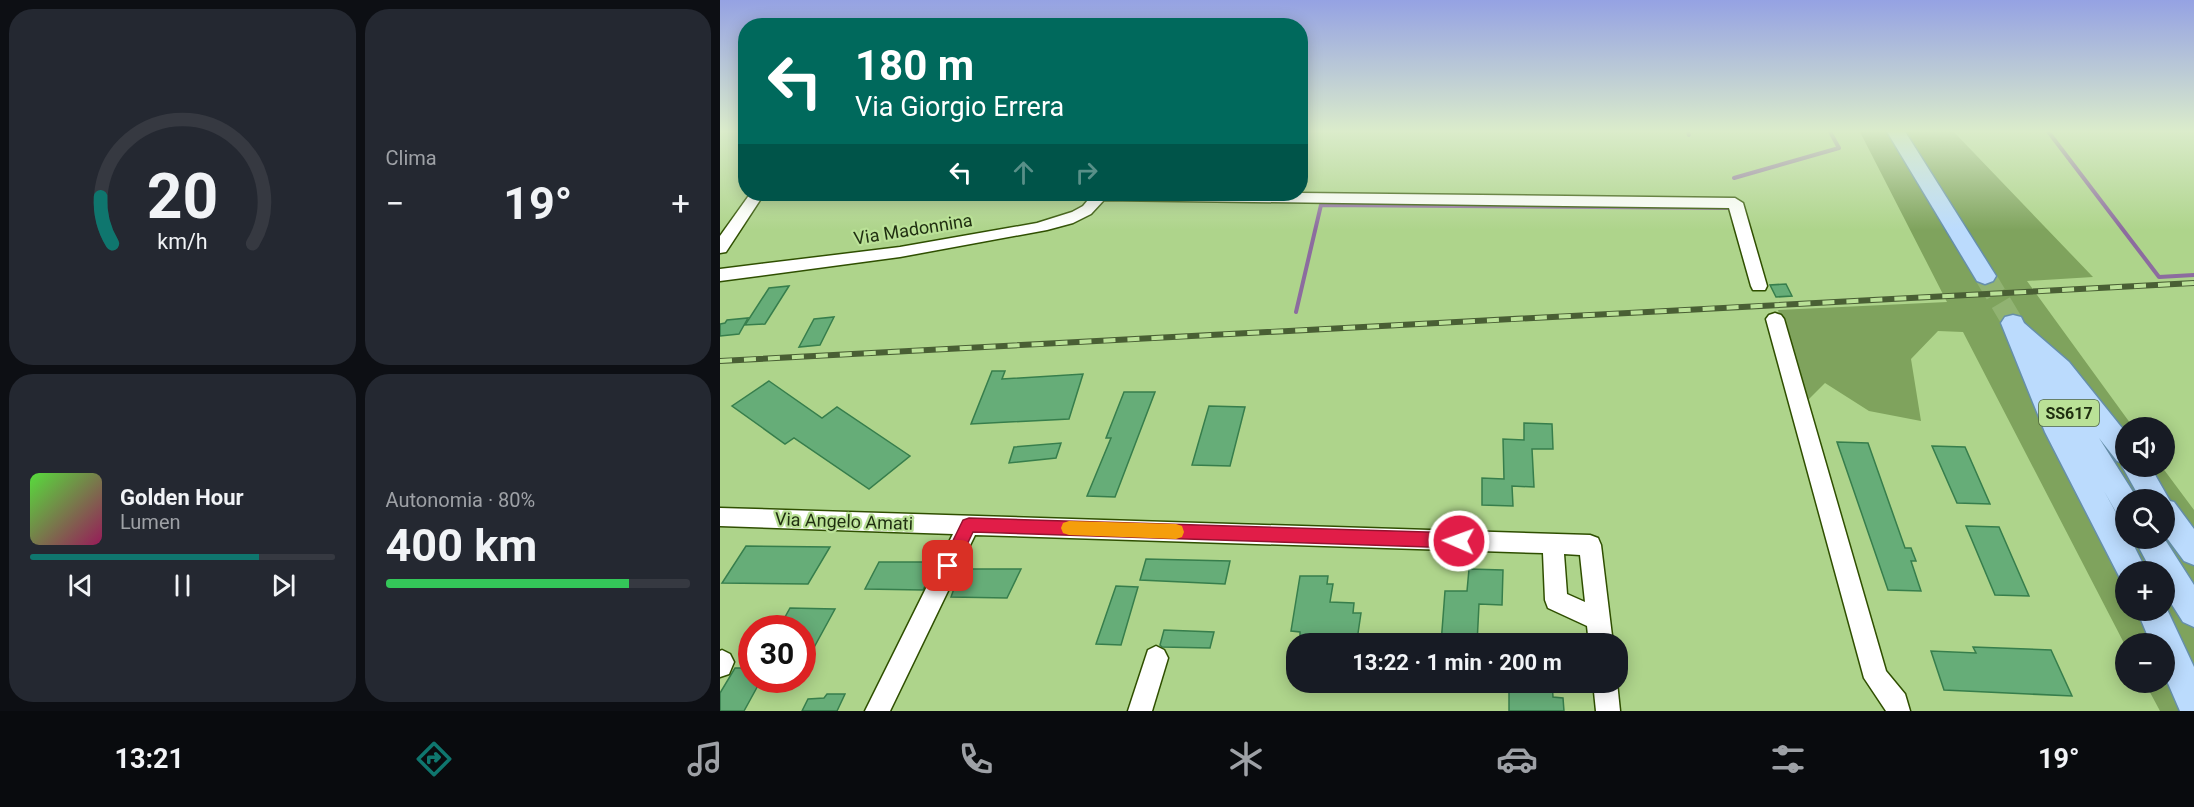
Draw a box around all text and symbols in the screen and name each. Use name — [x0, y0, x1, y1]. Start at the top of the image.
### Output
text: 180 m — [855, 41, 974, 90]
icon: left — [756, 42, 834, 120]
text: Via Giorgio Errera — [855, 91, 1064, 123]
text: Clima — [386, 146, 437, 170]
icon: left — [944, 156, 977, 189]
icon: ahead — [1007, 156, 1040, 189]
icon: right — [1070, 156, 1103, 189]
text: 20 — [146, 160, 218, 233]
text: 19° — [503, 177, 572, 230]
text: − — [386, 184, 404, 223]
text: + — [671, 184, 690, 223]
street label: Via Madonnina — [852, 209, 974, 249]
text: km/h — [157, 229, 207, 254]
road number: SS617 — [2039, 400, 2099, 426]
map controls — [2115, 417, 2175, 693]
button: sound — [2115, 417, 2175, 477]
text: Golden Hour — [120, 485, 244, 510]
text: Autonomia · 80% — [386, 488, 535, 512]
button: search — [2115, 489, 2175, 549]
street label: Via Angelo Amati — [775, 508, 913, 534]
position arrow — [1427, 509, 1491, 573]
text: Lumen — [120, 510, 181, 534]
text: 400 km — [386, 519, 537, 572]
pin — [922, 540, 973, 591]
icon: arrive — [931, 549, 964, 582]
button: + — [2115, 561, 2175, 621]
icon: previous — [64, 569, 97, 602]
icon: pause — [166, 569, 199, 602]
icon: next — [267, 569, 300, 602]
speed limit sign: 30 — [738, 615, 816, 693]
button: − — [2115, 633, 2175, 693]
text: 13:22 · 1 min · 200 m — [1352, 650, 1562, 675]
icon: directions — [413, 738, 455, 780]
icon: music — [684, 738, 726, 780]
icon: phone — [955, 738, 997, 780]
icon: climate — [1225, 738, 1267, 780]
icon: car — [1496, 738, 1538, 780]
icon: filters — [1767, 738, 1809, 780]
text: 13:21 — [114, 743, 184, 775]
text: 19° — [2038, 743, 2080, 775]

